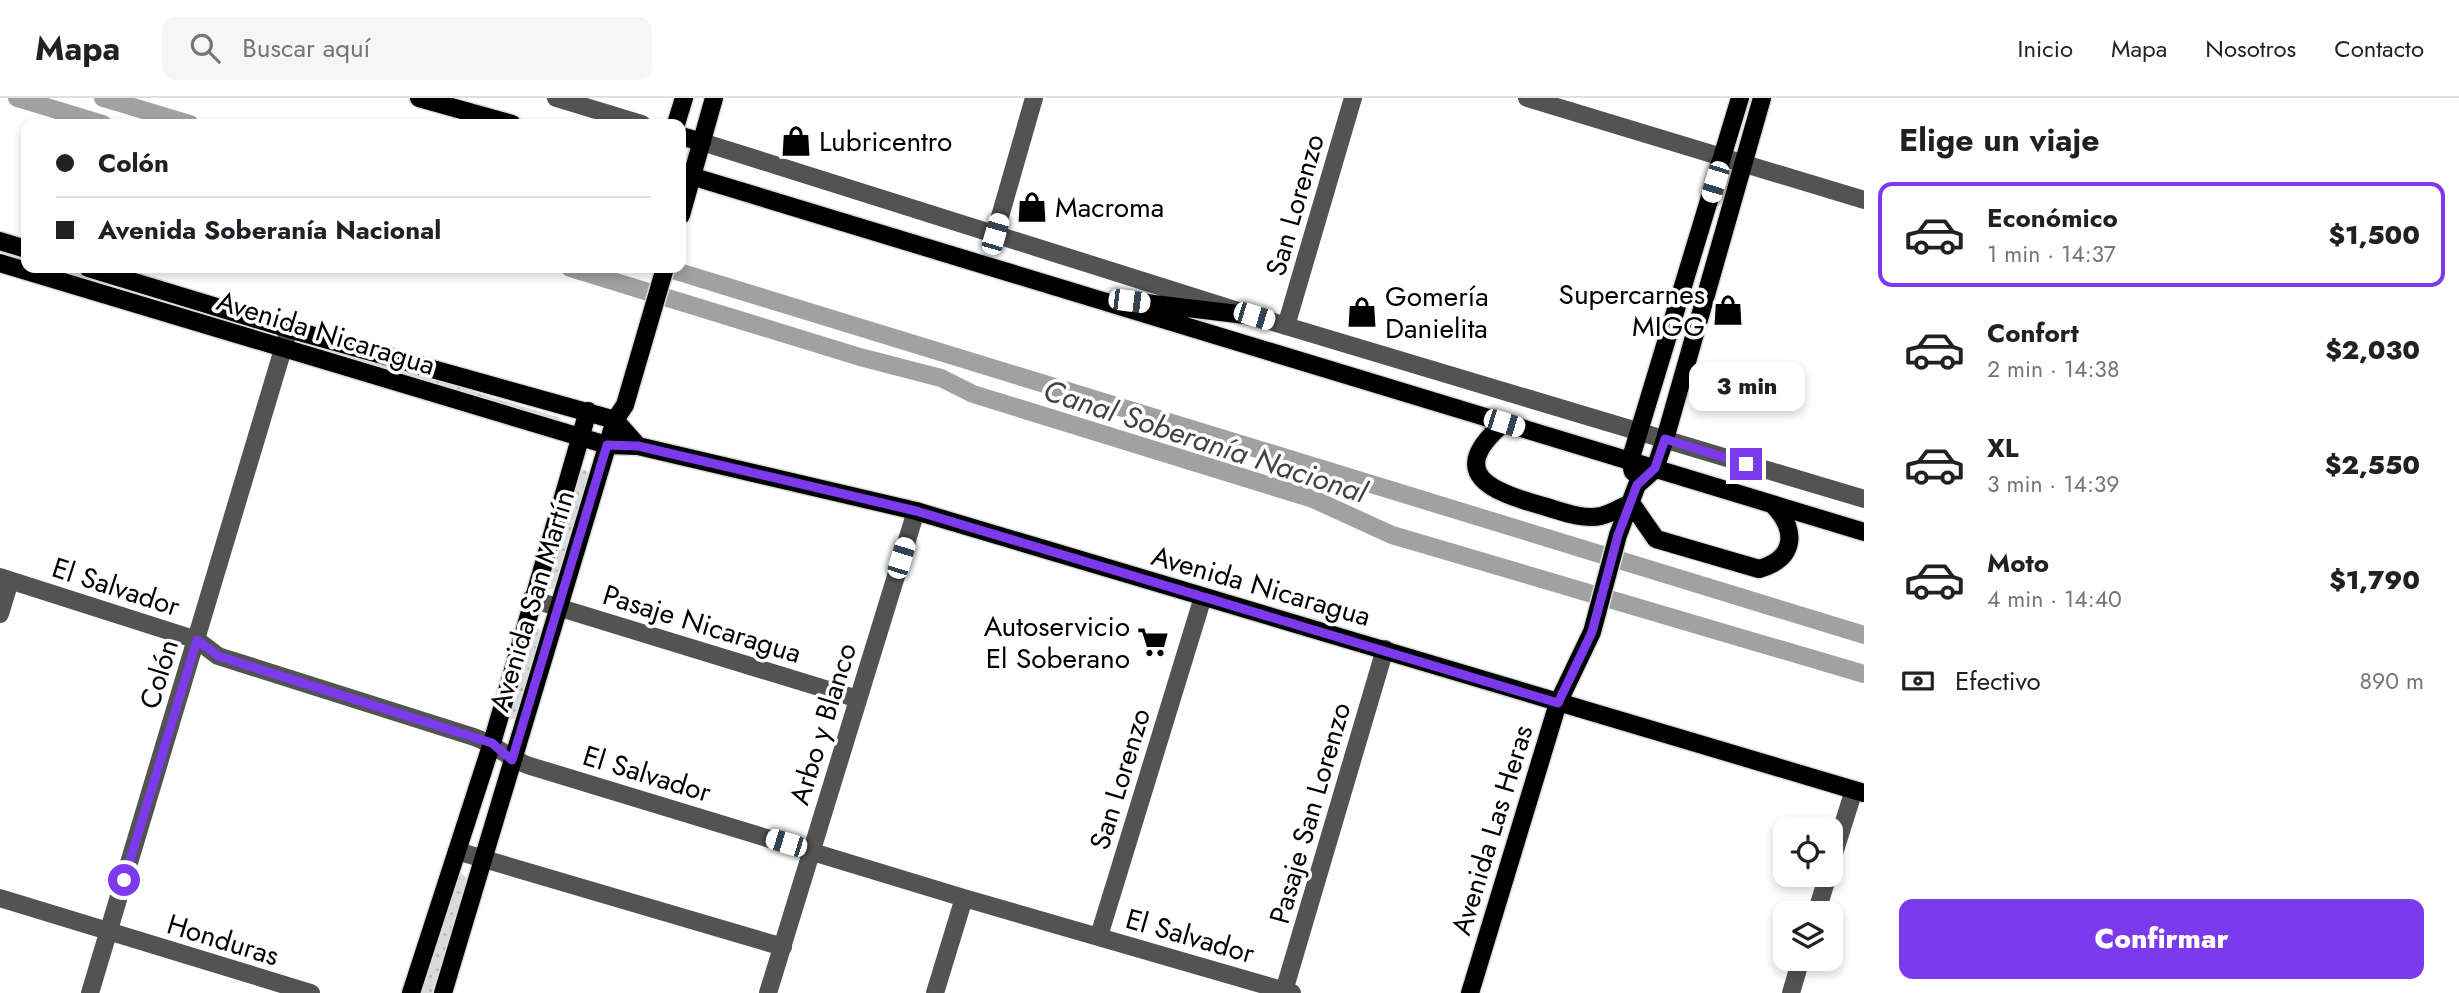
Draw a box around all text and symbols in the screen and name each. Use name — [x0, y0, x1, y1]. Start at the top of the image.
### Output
search box — [162, 17, 652, 80]
text: Mapa — [35, 25, 120, 72]
icon: search — [186, 29, 224, 67]
text: Buscar aquí — [242, 29, 370, 67]
text: Inicio — [2018, 31, 2073, 66]
text: Mapa — [2111, 31, 2167, 66]
text: Nosotros — [2205, 31, 2296, 66]
text: Contacto — [2334, 31, 2424, 66]
text: Elige un viaje — [1899, 117, 2100, 163]
place label: Lubricentro — [819, 121, 952, 162]
shop icon: Lubricentro — [779, 124, 813, 158]
street label: San Lorenzo — [1255, 129, 1335, 281]
text: Colón — [98, 144, 169, 182]
car — [1699, 159, 1732, 205]
place label: Macroma — [1055, 187, 1164, 228]
shop icon: Macroma — [1015, 190, 1049, 224]
text: Económico — [1987, 199, 2118, 237]
icon: car — [1903, 203, 1966, 266]
text: Avenida Soberanía Nacional — [98, 211, 441, 249]
car — [980, 211, 1011, 257]
text: $1,500 — [2328, 216, 2420, 254]
text: 1 min · 14:37 — [1987, 237, 2116, 271]
place label: Supercarnes MIGG — [1559, 274, 1705, 347]
place label: Gomería Danielita — [1385, 276, 1489, 349]
street label: Avenida Nicaragua — [212, 280, 440, 386]
car — [1107, 288, 1152, 314]
shop icon: Supercarnes MIGG — [1711, 293, 1745, 327]
shop icon: Gomería Danielita — [1345, 295, 1379, 329]
car — [1231, 300, 1278, 332]
text: Confort — [1987, 314, 2079, 352]
icon: car — [1903, 318, 1966, 381]
text: $2,030 — [2325, 331, 2420, 369]
text: 2 min · 14:38 — [1987, 352, 2119, 386]
callout: 3 min — [1688, 362, 1804, 412]
water label: Canal Soberanía Nacional — [1038, 368, 1373, 514]
text: 3 min — [1717, 369, 1777, 403]
car — [1481, 407, 1528, 439]
text: XL — [1987, 429, 2019, 467]
icon: car — [1903, 433, 1966, 496]
text: $2,550 — [2325, 446, 2420, 484]
route end — [1730, 448, 1762, 480]
text: 3 min · 14:39 — [1987, 467, 2120, 501]
street label: Avenida San Martín — [479, 485, 585, 717]
car — [885, 535, 918, 581]
street label: Avenida Nicaragua — [1147, 535, 1375, 637]
text: Moto — [1987, 544, 2049, 582]
street label: El Salvador — [47, 547, 186, 627]
icon: car — [1903, 548, 1966, 611]
text: $1,790 — [2329, 561, 2420, 599]
street label: Pasaje Nicaragua — [598, 574, 806, 674]
text: 4 min · 14:40 — [1987, 582, 2122, 616]
place label: Autoservicio El Soberano — [984, 606, 1130, 679]
supermarket icon: Autoservicio El Soberano — [1136, 625, 1170, 659]
street label: Colón — [129, 634, 189, 714]
street label: Arbo y Blanco — [779, 638, 867, 810]
icon: cash — [1899, 662, 1937, 700]
text: Efectivo — [1955, 662, 2041, 700]
text: 890 m — [2360, 664, 2424, 698]
street label: Pasaje San Lorenzo — [1259, 698, 1361, 928]
street label: San Lorenzo — [1079, 703, 1161, 855]
street label: Avenida Las Heras — [1441, 720, 1543, 940]
street label: El Salvador — [578, 735, 717, 813]
map controls — [1773, 817, 1843, 971]
button: locate — [1773, 817, 1843, 887]
car — [763, 827, 810, 859]
route start — [108, 864, 140, 896]
street label: El Salvador — [1121, 898, 1260, 974]
button: Confirmar — [1899, 899, 2424, 979]
button: layers — [1773, 901, 1843, 971]
street label: Honduras — [162, 904, 284, 976]

